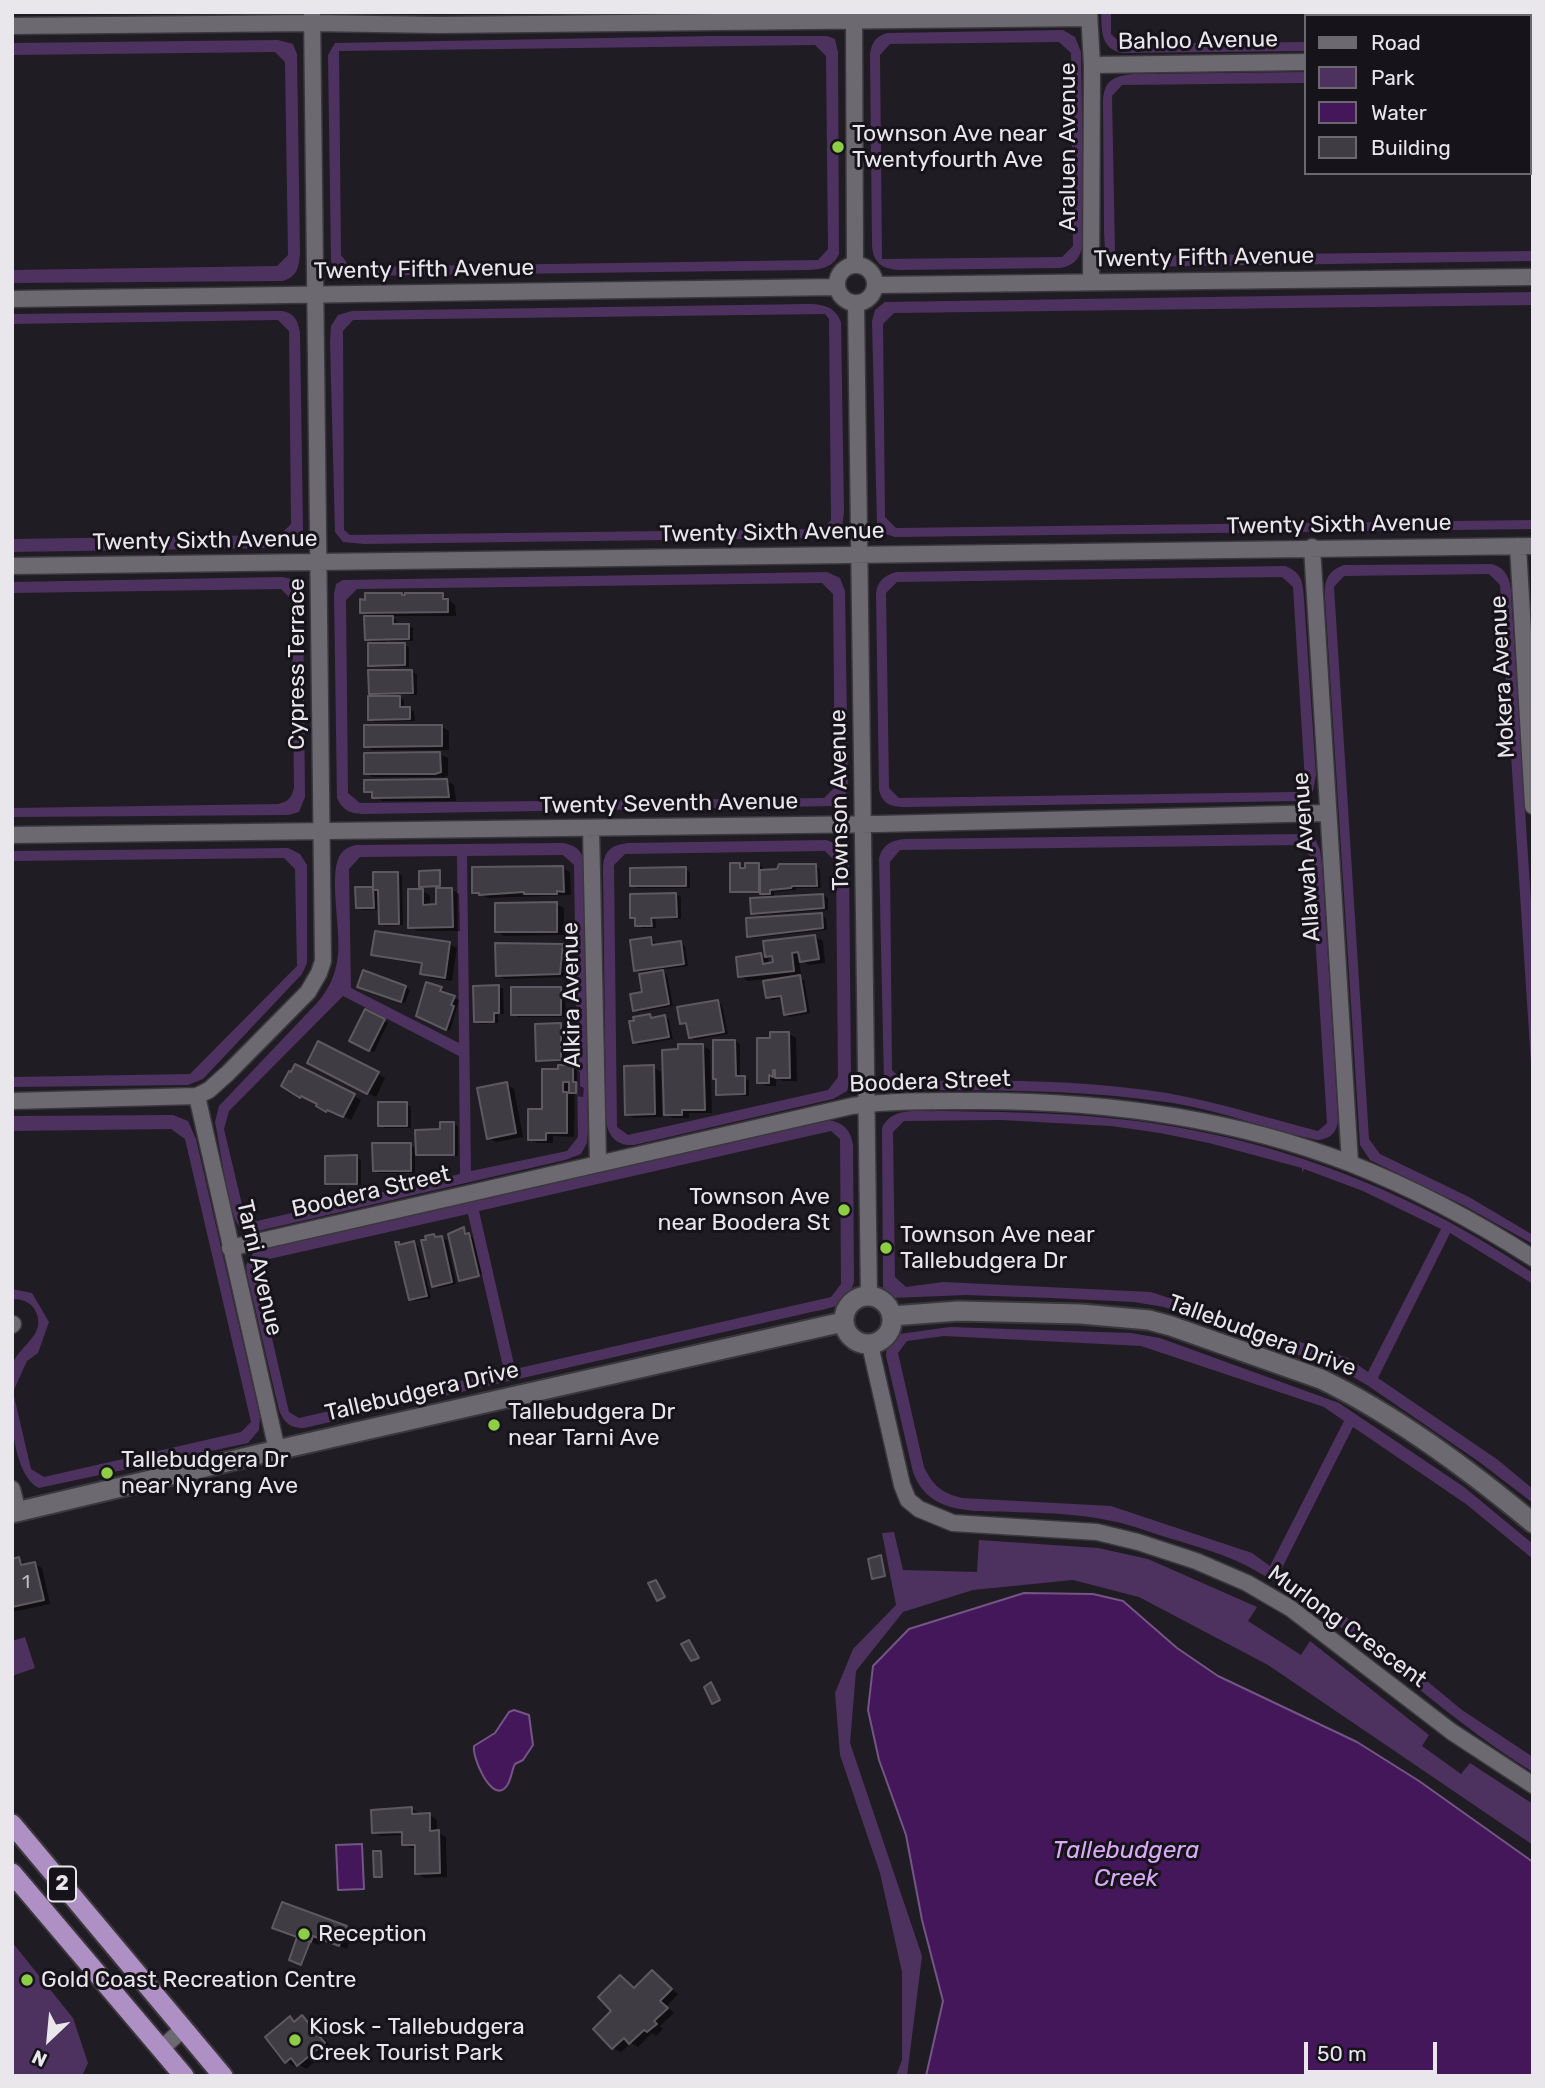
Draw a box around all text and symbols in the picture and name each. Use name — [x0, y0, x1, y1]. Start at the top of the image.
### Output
legend — [1304, 14, 1531, 175]
street label: Bahloo Avenue — [1118, 26, 1278, 56]
text: Road — [1371, 30, 1421, 55]
street label: Araluen Avenue — [1054, 62, 1082, 232]
text: Park — [1371, 65, 1415, 90]
text: Water — [1371, 100, 1427, 125]
place label: Townson Ave near Twentyfourth Ave — [852, 120, 1047, 174]
text: Building — [1371, 135, 1451, 160]
marker: Townson Ave near Twentyfourth Ave — [830, 139, 846, 155]
street label: Twenty Fifth Avenue — [1093, 242, 1315, 274]
street label: Twenty Fifth Avenue — [313, 254, 535, 286]
street label: Twenty Sixth Avenue — [1226, 509, 1452, 541]
street label: Twenty Sixth Avenue — [659, 517, 885, 549]
street label: Twenty Sixth Avenue — [92, 525, 318, 557]
street label: Cypress Terrace — [283, 578, 311, 750]
street label: Mokera Avenue — [1485, 595, 1521, 759]
street label: Townson Avenue — [825, 709, 855, 891]
street label: Allawah Avenue — [1287, 771, 1327, 943]
street label: Twenty Seventh Avenue — [539, 788, 799, 820]
street label: Alkira Avenue — [557, 922, 587, 1068]
street label: Boodera Street — [849, 1065, 1011, 1099]
street label: Boodera Street — [289, 1160, 453, 1224]
place label: Townson Ave near Boodera St — [658, 1183, 830, 1237]
street label: Tarni Avenue — [230, 1198, 288, 1338]
marker: Townson Ave near Boodera St — [836, 1202, 852, 1218]
place label: Townson Ave near Tallebudgera Dr — [900, 1221, 1095, 1275]
marker: Townson Ave near Tallebudgera Dr — [878, 1240, 894, 1256]
street label: Tallebudgera Drive — [1164, 1289, 1360, 1383]
street label: Tallebudgera Drive — [322, 1356, 522, 1428]
place label: Tallebudgera Dr near Tarni Ave — [508, 1398, 675, 1452]
marker: Tallebudgera Dr near Tarni Ave — [486, 1417, 502, 1433]
place label: Tallebudgera Dr near Nyrang Ave — [121, 1446, 298, 1500]
marker: Tallebudgera Dr near Nyrang Ave — [99, 1465, 115, 1481]
street label: Murlong Crescent — [1262, 1560, 1432, 1694]
house number: 1 — [22, 1572, 30, 1594]
water label: Tallebudgera Creek — [1053, 1837, 1199, 1893]
road number: 2 — [48, 1867, 76, 1902]
place label: Reception — [318, 1920, 427, 1948]
marker: Reception — [296, 1926, 312, 1942]
place label: Gold Coast Recreation Centre — [41, 1966, 357, 1994]
marker: Gold Coast Recreation Centre — [19, 1972, 35, 1988]
north arrow — [14, 2004, 84, 2074]
place label: Kiosk - Tallebudgera Creek Tourist Park — [309, 2013, 525, 2067]
scale bar — [1307, 2028, 1440, 2072]
marker: Kiosk - Tallebudgera Creek Tourist Park — [287, 2032, 303, 2048]
text: 50 m — [1317, 2041, 1367, 2066]
text: N — [28, 2045, 51, 2072]

